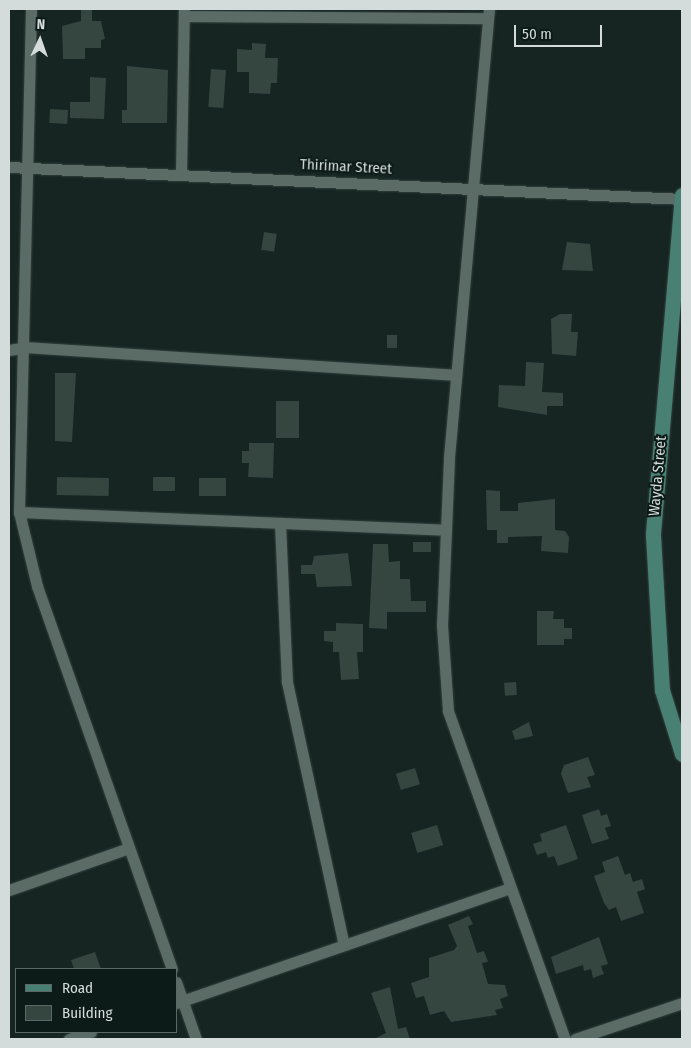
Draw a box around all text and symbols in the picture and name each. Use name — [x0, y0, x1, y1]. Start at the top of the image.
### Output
north arrow — [15, 15, 65, 65]
scale bar — [516, 15, 604, 47]
text: N — [36, 16, 45, 33]
text: 50 m — [522, 25, 552, 43]
street label: Thirimar Street — [300, 156, 392, 178]
street label: Wayda Street — [646, 435, 670, 517]
legend — [15, 968, 178, 1033]
text: Road — [62, 979, 93, 997]
text: Building — [62, 1004, 113, 1022]

